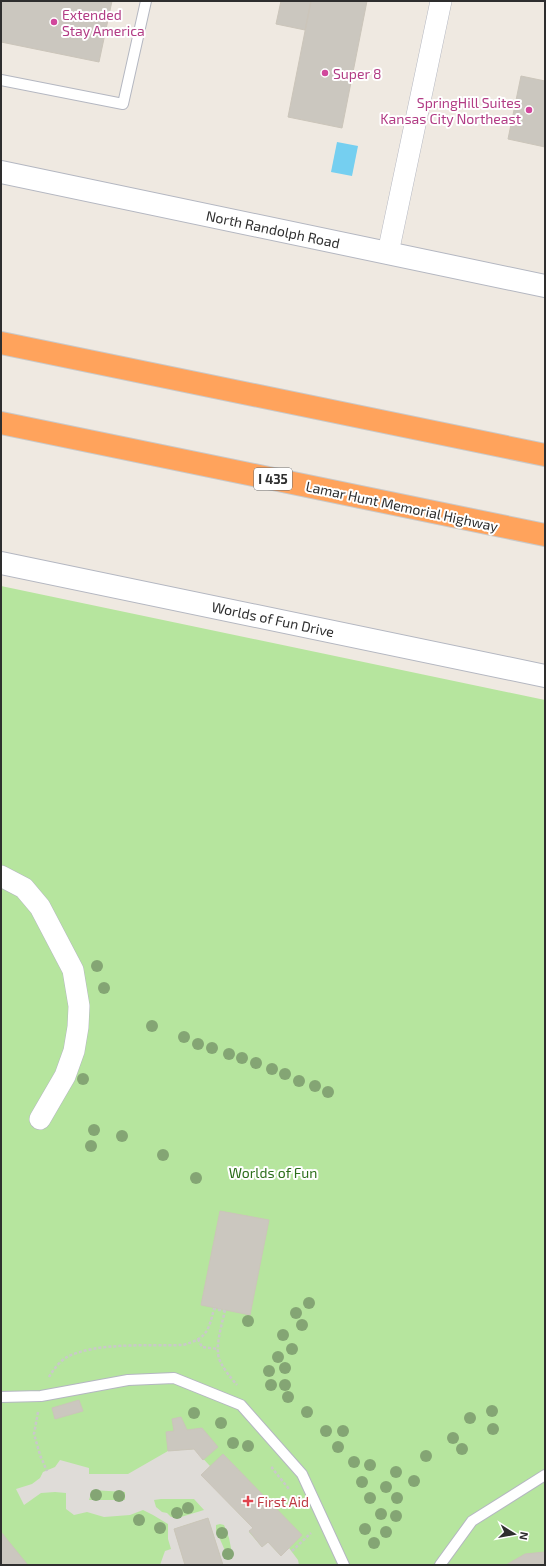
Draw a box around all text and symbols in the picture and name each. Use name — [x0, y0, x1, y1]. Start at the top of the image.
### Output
place label: Extended Stay America — [62, 6, 145, 39]
marker: Extended Stay America — [49, 17, 59, 27]
place label: Super 8 — [333, 65, 381, 82]
marker: Super 8 — [320, 68, 330, 78]
place label: SpringHill Suites Kansas City Northeast — [380, 94, 521, 127]
marker: SpringHill Suites Kansas City Northeast — [524, 105, 534, 115]
street label: North Randolph Road — [205, 207, 341, 251]
road number: I 435 — [254, 468, 292, 490]
street label: Lamar Hunt Memorial Highway — [304, 477, 500, 535]
street label: Worlds of Fun Drive — [210, 598, 336, 640]
park label: Worlds of Fun — [229, 1164, 317, 1181]
place label: First Aid — [257, 1493, 309, 1510]
marker: First Aid — [242, 1495, 254, 1507]
north arrow — [494, 1514, 534, 1554]
text: N — [517, 1531, 531, 1541]

